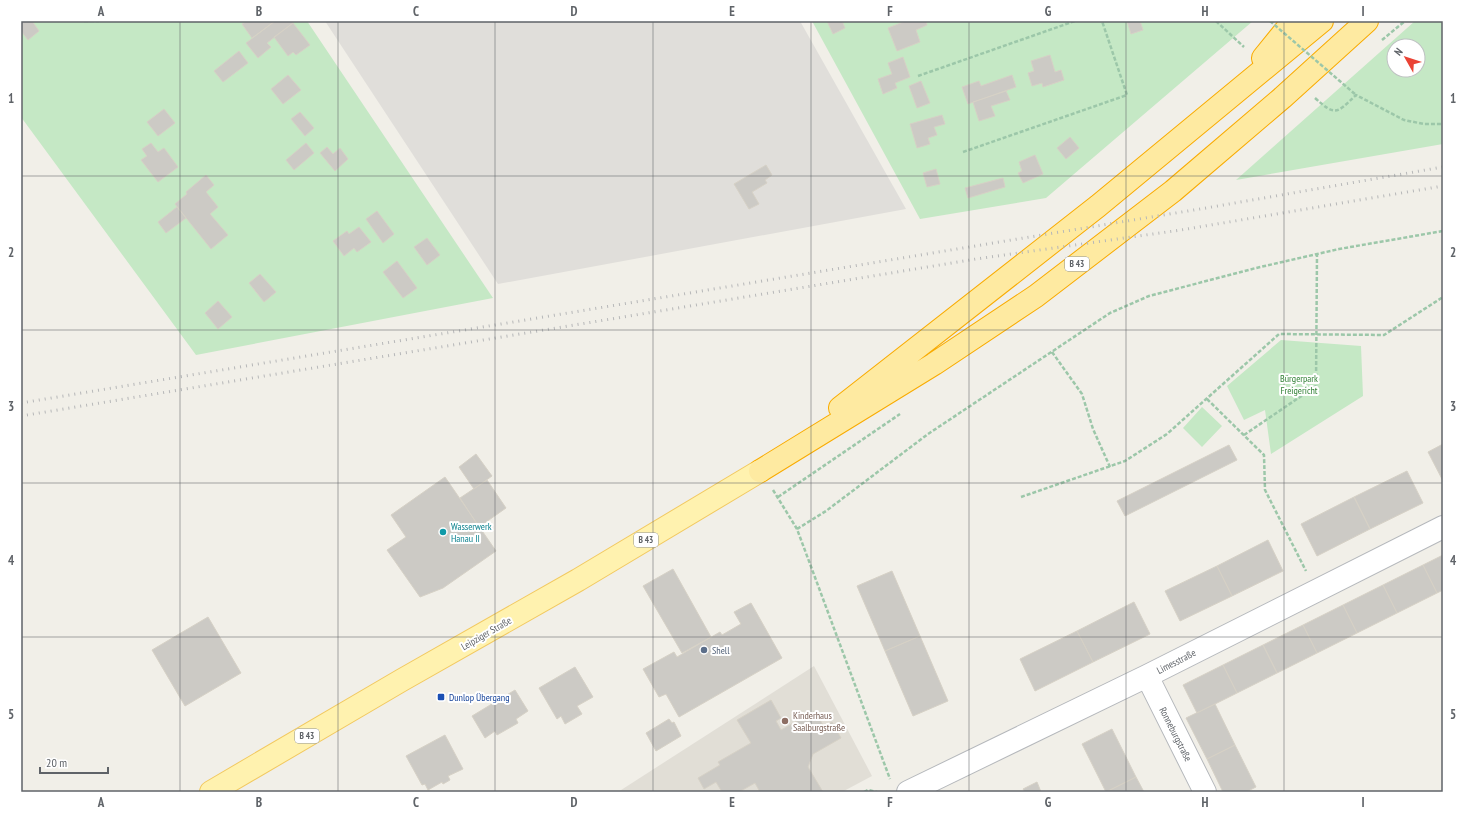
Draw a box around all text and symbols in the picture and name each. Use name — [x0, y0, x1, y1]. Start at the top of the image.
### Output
text: A — [97, 3, 105, 20]
text: B — [256, 3, 262, 20]
text: C — [413, 3, 419, 20]
text: D — [571, 3, 578, 20]
text: E — [729, 3, 735, 20]
text: F — [887, 3, 893, 20]
text: G — [1045, 3, 1052, 20]
text: H — [1202, 3, 1209, 20]
text: I — [1361, 3, 1365, 20]
north arrow — [1386, 38, 1426, 78]
text: N — [1391, 45, 1406, 58]
text: 1 — [8, 90, 14, 107]
text: 1 — [1450, 90, 1456, 107]
text: 2 — [8, 244, 14, 261]
text: 2 — [1450, 244, 1456, 261]
road number: B 43 — [1065, 257, 1089, 271]
park label: Bürgerpark Freigericht — [1280, 372, 1318, 397]
text: 3 — [8, 398, 14, 415]
text: 3 — [1450, 398, 1456, 415]
place label: Wasserwerk Hanau II — [451, 520, 492, 545]
marker: Wasserwerk Hanau II — [438, 527, 448, 537]
road number: B 43 — [634, 533, 658, 547]
text: 4 — [8, 552, 15, 569]
text: 4 — [1450, 552, 1457, 569]
street label: Leipziger Straße — [459, 614, 514, 653]
place label: Shell — [712, 644, 730, 657]
marker: Shell — [699, 645, 709, 655]
street label: Limesstraße — [1154, 646, 1198, 677]
place label: Dunlop Übergang — [449, 691, 510, 704]
marker: Dunlop Übergang — [436, 692, 446, 702]
street label: Ronneburgstraße — [1156, 705, 1195, 764]
text: 5 — [8, 706, 14, 723]
text: 5 — [1450, 706, 1456, 723]
place label: Kinderhaus Saalburgstraße — [793, 709, 845, 734]
marker: Kinderhaus Saalburgstraße — [780, 716, 790, 726]
road number: B 43 — [295, 729, 319, 743]
scale bar — [40, 749, 108, 775]
text: 20 m — [46, 755, 67, 770]
text: A — [97, 794, 105, 811]
text: B — [256, 794, 262, 811]
text: C — [413, 794, 419, 811]
text: D — [571, 794, 578, 811]
text: E — [729, 794, 735, 811]
text: F — [887, 794, 893, 811]
text: G — [1045, 794, 1052, 811]
text: H — [1202, 794, 1209, 811]
text: I — [1361, 794, 1365, 811]

